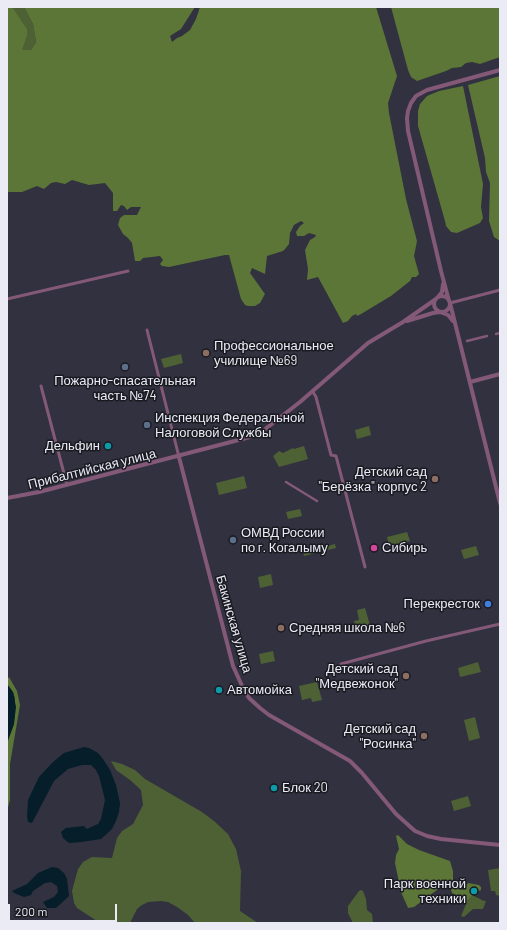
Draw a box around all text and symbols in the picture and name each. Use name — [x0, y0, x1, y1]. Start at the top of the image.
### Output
place label: Профессиональное училище №69 — [214, 338, 334, 369]
marker: Профессиональное училище №69 — [201, 348, 211, 358]
marker: Пожарно-спасательная часть №74 — [120, 362, 130, 372]
place label: Пожарно-спасательная часть №74 — [54, 373, 196, 404]
place label: Инспекция Федеральной Налоговой Службы — [155, 410, 304, 441]
marker: Инспекция Федеральной Налоговой Службы — [142, 420, 152, 430]
place label: Дельфин — [45, 438, 100, 454]
marker: Дельфин — [103, 441, 113, 451]
street label: Прибалтийская улица — [26, 446, 158, 492]
place label: Детский сад "Берёзка" корпус 2 — [318, 464, 427, 495]
marker: Детский сад "Берёзка" корпус 2 — [430, 474, 440, 484]
place label: ОМВД России по г. Когалыму — [241, 525, 328, 556]
marker: ОМВД России по г. Когалыму — [228, 535, 238, 545]
place label: Сибирь — [382, 540, 427, 556]
marker: Сибирь — [369, 543, 379, 553]
street label: Бакинская улица — [213, 573, 255, 675]
place label: Перекресток — [404, 596, 480, 612]
marker: Перекресток — [483, 599, 493, 609]
place label: Средняя школа №6 — [289, 620, 405, 636]
marker: Средняя школа №6 — [276, 623, 286, 633]
place label: Детский сад "Медвежонок" — [316, 661, 398, 692]
marker: Детский сад "Медвежонок" — [401, 671, 411, 681]
place label: Автомойка — [227, 682, 292, 698]
marker: Автомойка — [214, 685, 224, 695]
place label: Детский сад "Росинка" — [344, 721, 416, 752]
marker: Детский сад "Росинка" — [419, 731, 429, 741]
place label: Блок 20 — [282, 780, 328, 796]
marker: Блок 20 — [269, 783, 279, 793]
place label: Парк военной техники — [384, 876, 466, 907]
marker: Парк военной техники — [469, 886, 479, 896]
scale bar — [10, 896, 119, 922]
text: 200 m — [15, 904, 47, 918]

